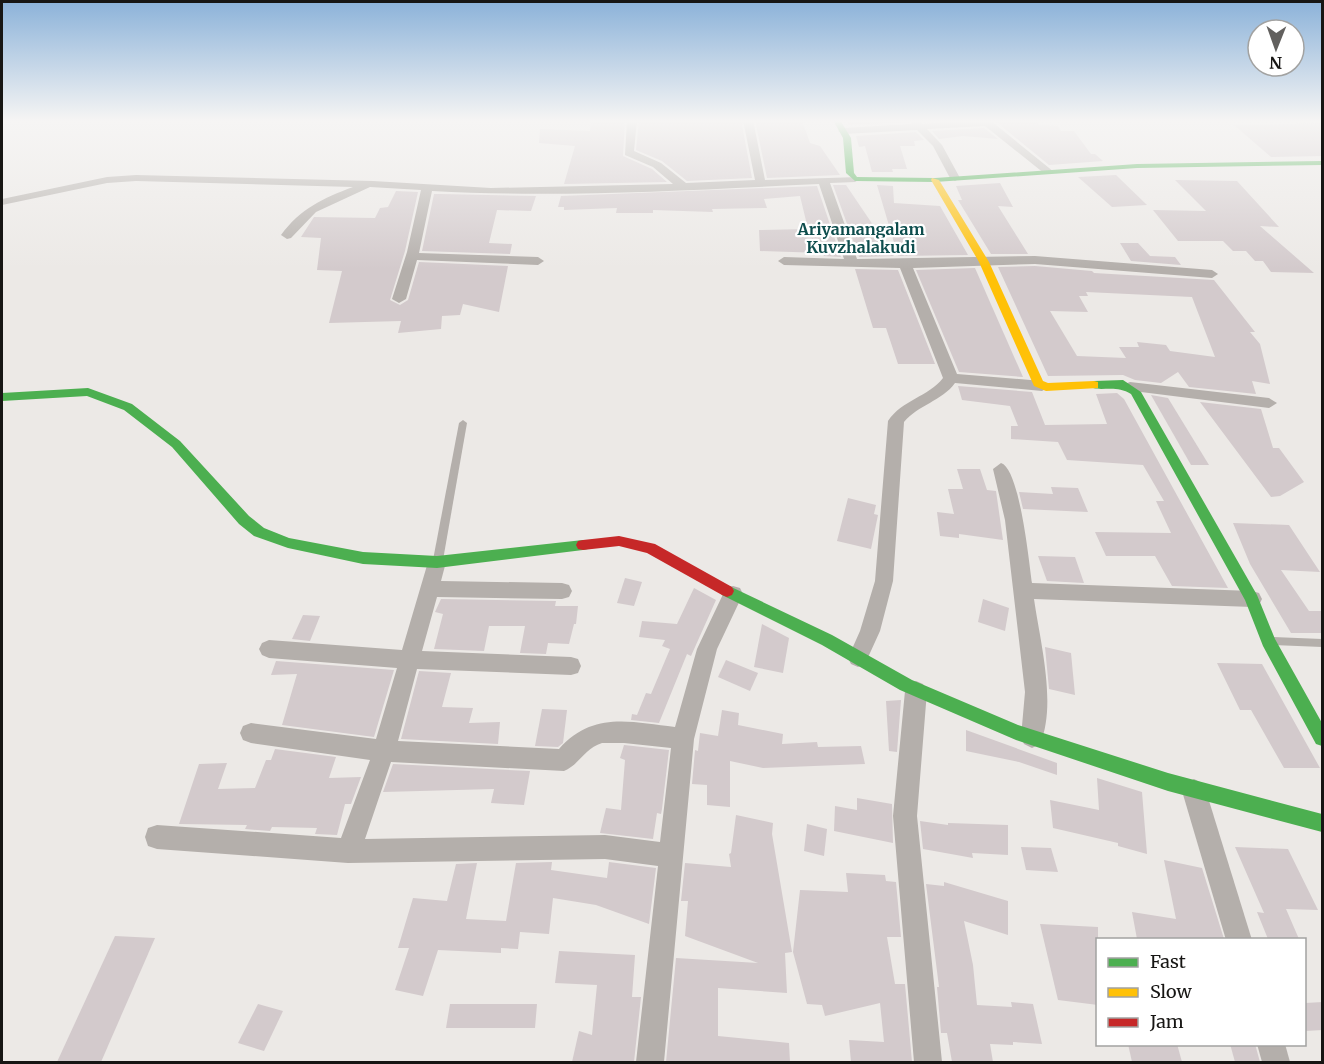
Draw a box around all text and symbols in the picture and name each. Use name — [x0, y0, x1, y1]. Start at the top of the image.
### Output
north arrow — [1246, 18, 1306, 78]
text: N — [1269, 53, 1282, 73]
district label: Ariyamangalam Kuvzhalakudi — [796, 219, 925, 257]
legend — [1096, 938, 1306, 1046]
text: Fast — [1150, 950, 1186, 973]
text: Slow — [1150, 980, 1193, 1003]
text: Jam — [1149, 1010, 1184, 1033]

